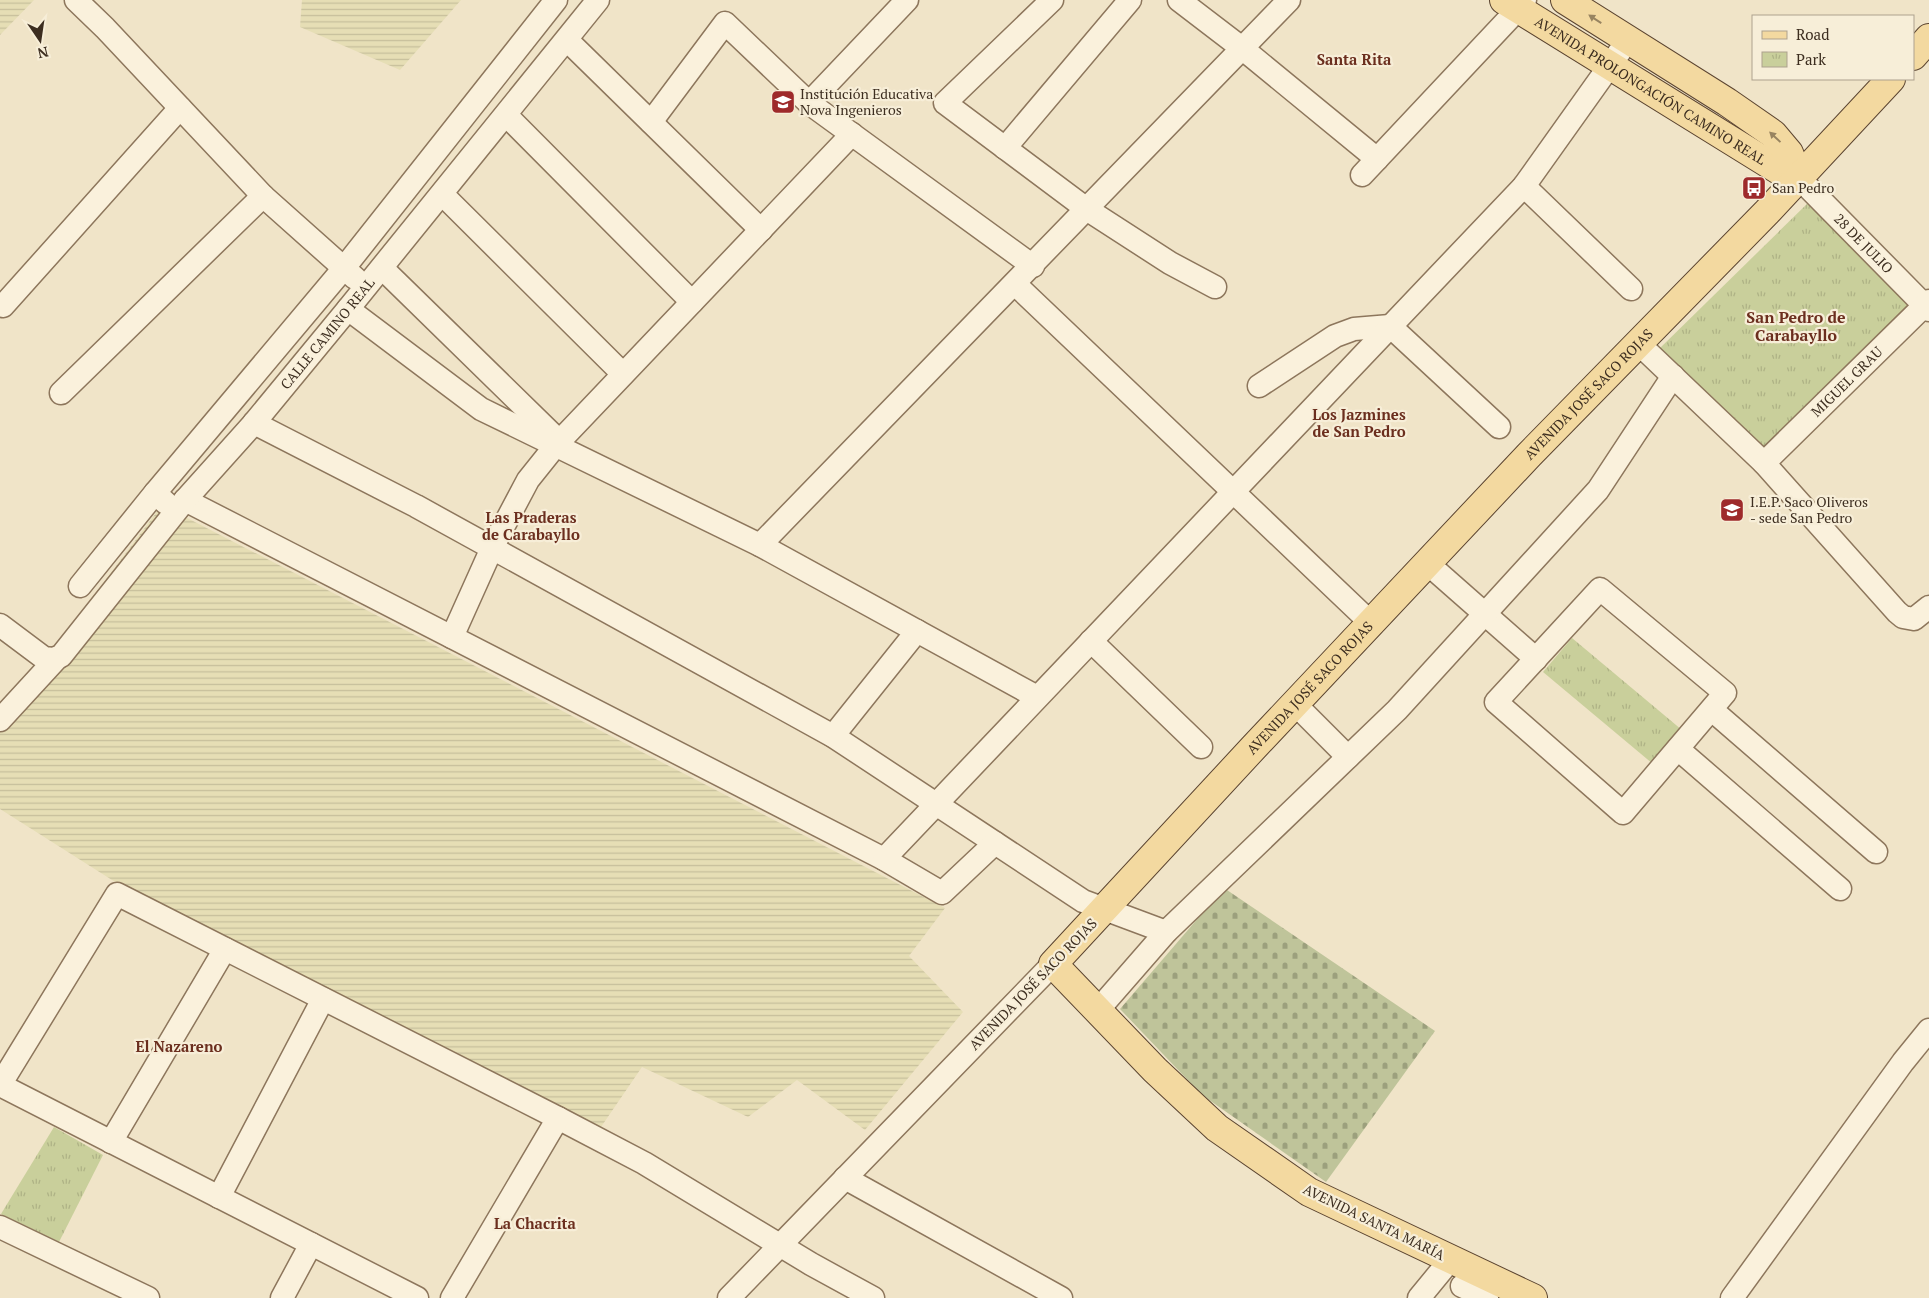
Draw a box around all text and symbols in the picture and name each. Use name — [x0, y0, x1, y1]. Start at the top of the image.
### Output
street label: AVENIDA PROLONGACIÓN CAMINO REAL — [1531, 11, 1770, 169]
one-way arrow — [1588, 14, 1602, 24]
north arrow — [15, 15, 65, 65]
legend — [1752, 15, 1914, 80]
text: Road — [1796, 24, 1829, 44]
text: N — [35, 43, 50, 64]
district label: Santa Rita — [1317, 49, 1392, 69]
text: Park — [1796, 49, 1826, 69]
place label: Institución Educativa Nova Ingenieros — [800, 84, 933, 119]
school or university icon: Institución Educativa Nova Ingenieros — [770, 89, 796, 115]
one-way arrow — [1769, 131, 1781, 143]
bus stop icon: San Pedro — [1741, 175, 1767, 201]
place label: San Pedro — [1772, 178, 1834, 197]
street label: 28 DE JULIO — [1830, 209, 1898, 277]
street label: CALLE CAMINO REAL — [276, 273, 379, 393]
district label: San Pedro de Carabayllo — [1746, 306, 1846, 346]
street label: AVENIDA JOSÉ SACO ROJAS — [1520, 324, 1657, 464]
street label: MIGUEL GRAU — [1807, 342, 1887, 421]
district label: Los Jazmines de San Pedro — [1312, 404, 1406, 441]
place label: I.E.P. Saco Oliveros - sede San Pedro — [1750, 492, 1868, 527]
school or university icon: I.E.P. Saco Oliveros - sede San Pedro — [1719, 497, 1745, 523]
district label: Las Praderas de Carabayllo — [482, 507, 580, 544]
street label: AVENIDA JOSÉ SACO ROJAS — [1242, 617, 1377, 758]
street label: AVENIDA JOSÉ SACO ROJAS — [965, 914, 1101, 1054]
district label: El Nazareno — [135, 1036, 223, 1056]
street label: AVENIDA SANTA MARÍA — [1300, 1179, 1449, 1264]
district label: La Chacrita — [494, 1213, 577, 1233]

